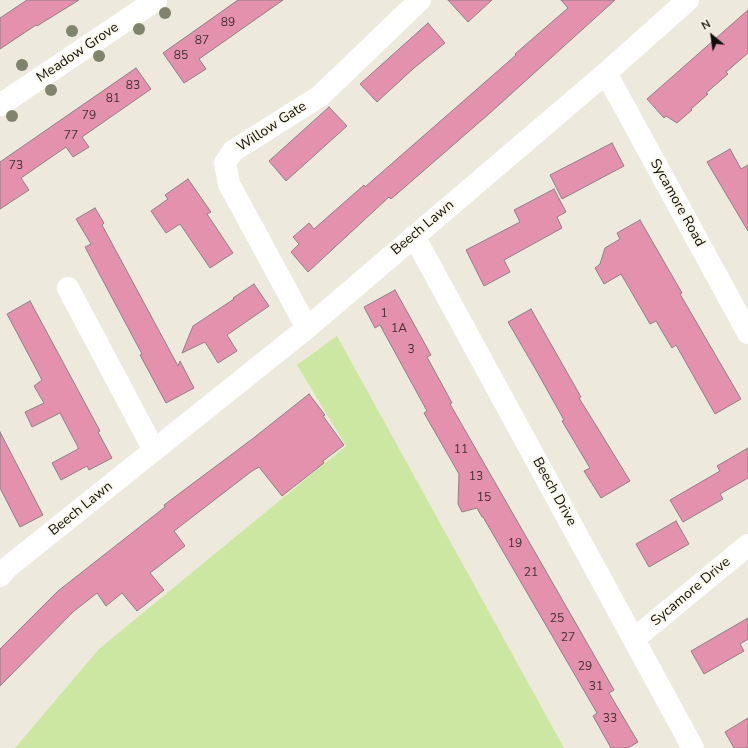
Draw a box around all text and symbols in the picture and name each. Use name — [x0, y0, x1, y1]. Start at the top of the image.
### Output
house number: 89 — [221, 16, 235, 30]
north arrow — [692, 16, 732, 56]
text: N — [699, 17, 713, 34]
street label: Meadow Grove — [34, 19, 122, 87]
house number: 87 — [195, 34, 209, 48]
house number: 85 — [174, 49, 188, 63]
house number: 83 — [126, 79, 140, 93]
house number: 81 — [106, 92, 120, 106]
street label: Willow Gate — [234, 98, 310, 156]
house number: 79 — [82, 109, 96, 123]
house number: 77 — [64, 129, 78, 143]
street label: Sycamore Road — [646, 156, 708, 250]
house number: 73 — [9, 159, 23, 173]
street label: Beech Lawn — [388, 197, 458, 259]
house number: 1 — [380, 307, 388, 321]
house number: 1A — [391, 322, 407, 336]
house number: 3 — [407, 343, 415, 357]
house number: 11 — [454, 443, 468, 457]
street label: Beech Drive — [528, 455, 580, 529]
house number: 13 — [469, 470, 483, 484]
street label: Beech Lawn — [46, 478, 116, 540]
house number: 15 — [477, 491, 491, 505]
house number: 19 — [508, 537, 522, 551]
street label: Sycamore Drive — [648, 554, 734, 630]
house number: 21 — [524, 566, 538, 580]
house number: 25 — [550, 612, 564, 626]
house number: 27 — [561, 631, 575, 645]
house number: 29 — [578, 660, 592, 674]
house number: 31 — [589, 680, 603, 694]
house number: 33 — [603, 712, 617, 726]

